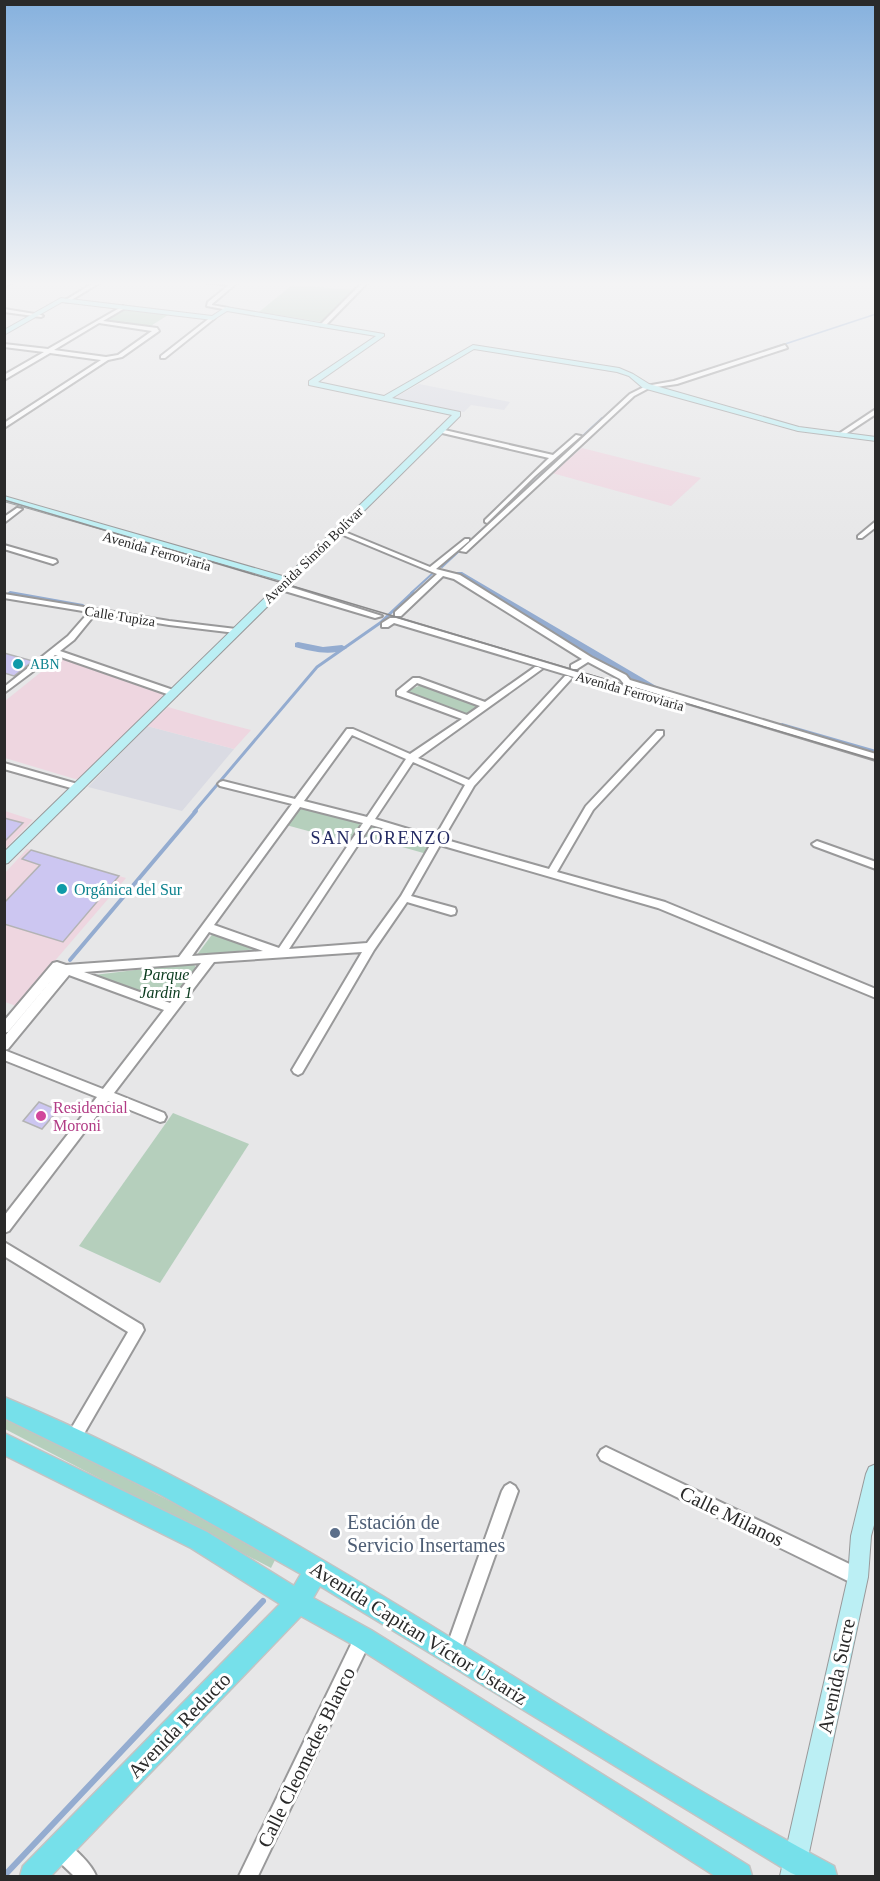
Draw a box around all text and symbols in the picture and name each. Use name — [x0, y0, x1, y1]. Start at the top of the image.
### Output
street label: Avenida Simón Bolívar — [261, 504, 366, 607]
street label: Avenida Ferroviaria — [101, 529, 214, 574]
street label: Calle Tupiza — [84, 604, 157, 630]
marker: ABN — [11, 657, 25, 671]
place label: ABN — [30, 657, 60, 672]
street label: Avenida Ferroviaria — [574, 669, 687, 714]
district label: SAN LORENZO — [311, 828, 452, 848]
place label: Orgánica del Sur — [74, 881, 183, 899]
marker: Orgánica del Sur — [55, 882, 69, 896]
park label: Parque Jardin 1 — [139, 966, 193, 1001]
place label: Residencial Moroni — [53, 1099, 128, 1134]
marker: Residencial Moroni — [34, 1109, 48, 1123]
street label: Calle Milanos — [677, 1481, 788, 1551]
place label: Estación de Servicio Insertames — [347, 1511, 505, 1556]
marker: Estación de Servicio Insertames — [328, 1526, 342, 1540]
street label: Avenida Capitan Víctor Ustariz — [306, 1557, 532, 1710]
street label: Avenida Sucre — [813, 1616, 859, 1735]
street label: Calle Cleomedes Blanco — [253, 1663, 359, 1851]
street label: Avenida Reducto — [123, 1668, 235, 1782]

